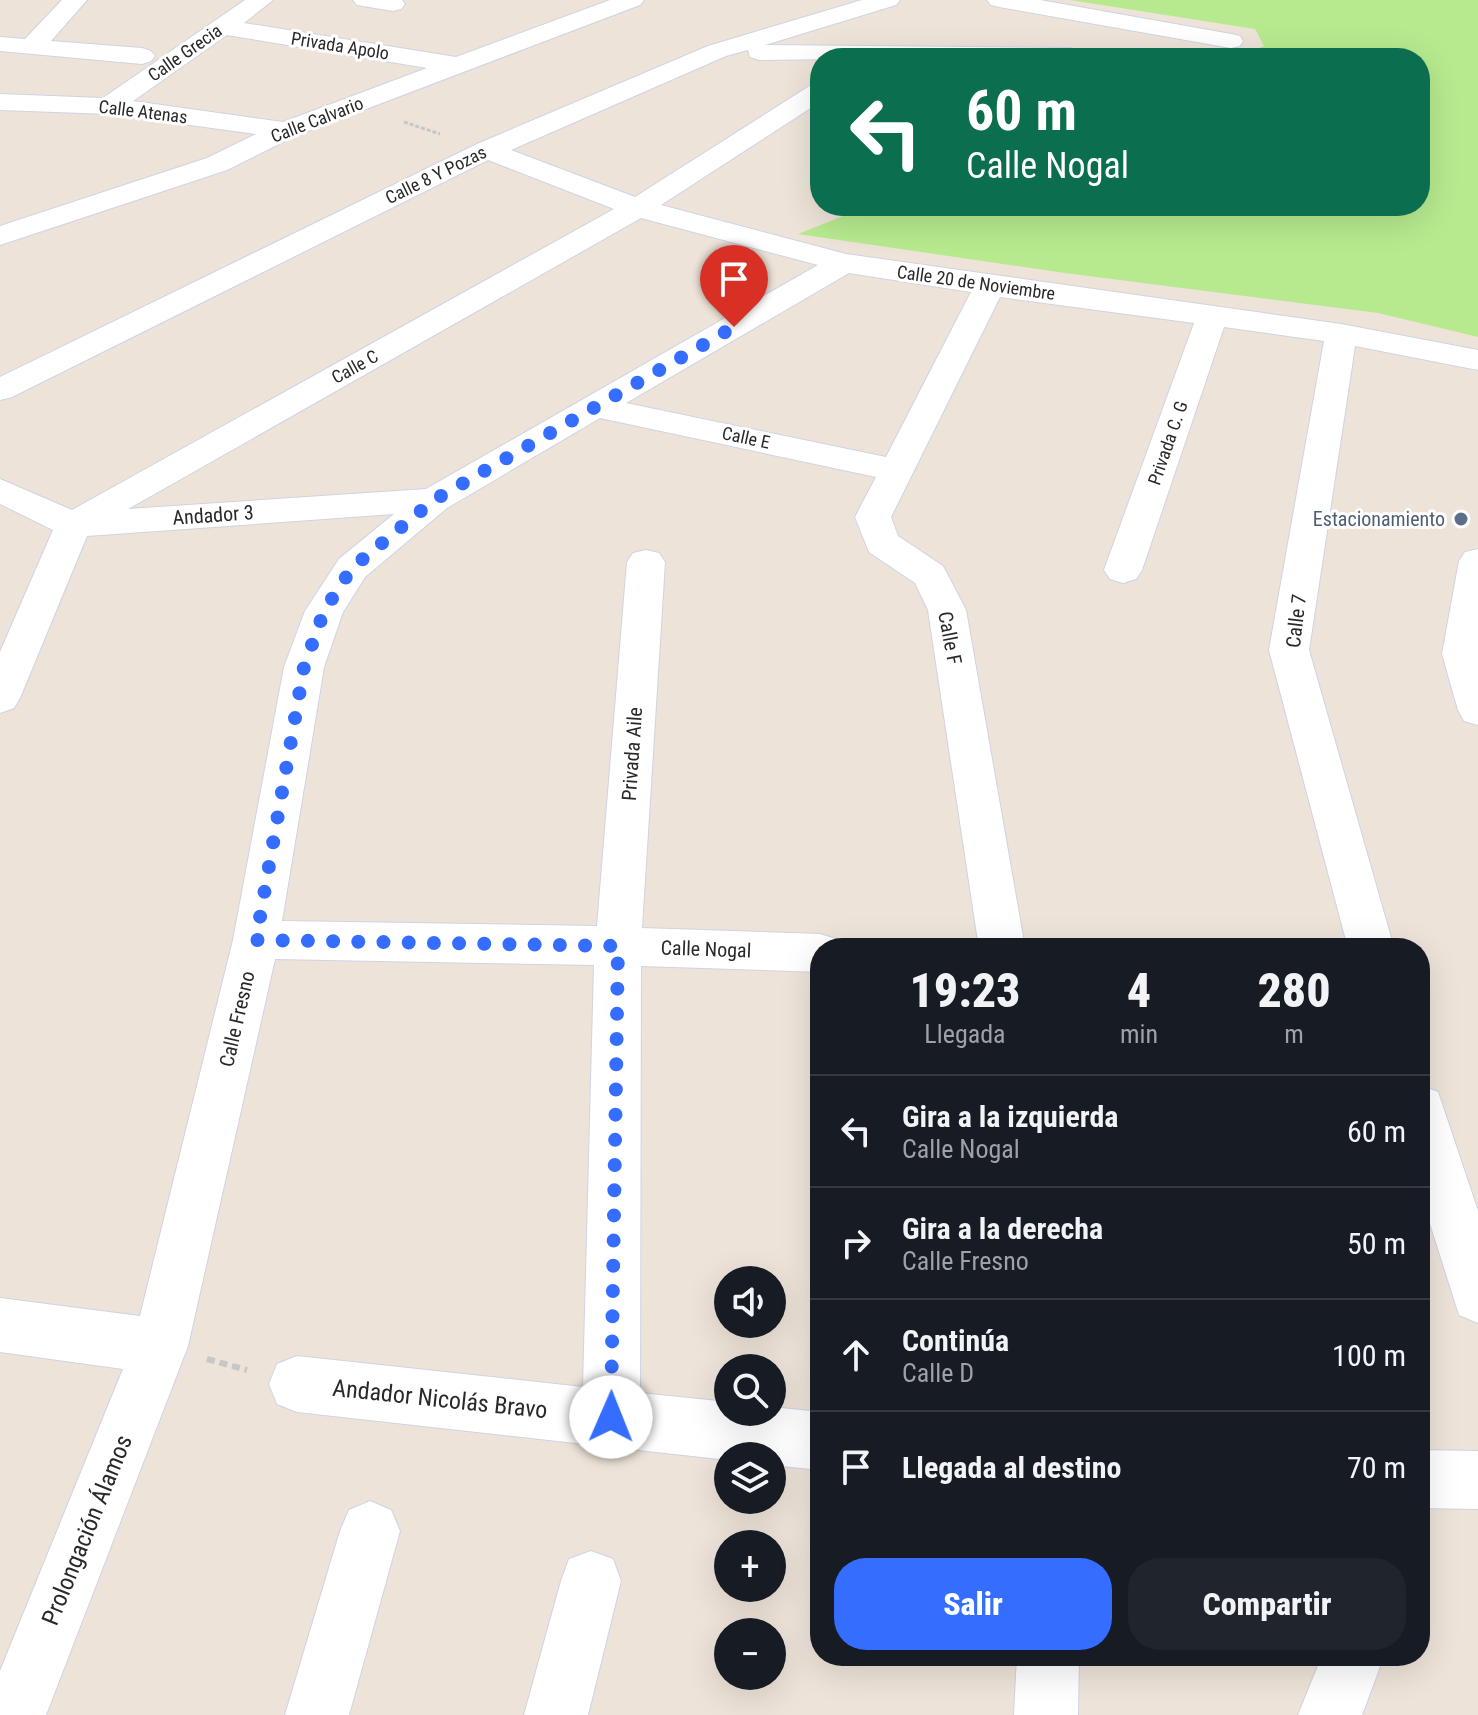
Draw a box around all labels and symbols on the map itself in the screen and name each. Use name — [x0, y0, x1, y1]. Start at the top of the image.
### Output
street label: Calle Grecia — [144, 20, 226, 86]
street label: Privada Apolo — [290, 27, 391, 64]
street label: Calle Calvario — [268, 92, 366, 147]
street label: Calle Atenas — [98, 96, 189, 127]
street label: Calle 8 Y Pozas — [382, 141, 490, 208]
pin — [700, 245, 768, 327]
street label: Calle 20 de Noviembre — [896, 261, 1057, 304]
street label: Calle C — [328, 345, 382, 388]
street label: Privada C. G — [1143, 398, 1192, 487]
street label: Calle E — [720, 422, 772, 453]
street label: Andador 3 — [172, 500, 254, 530]
place label: Estacionamiento — [1313, 507, 1445, 531]
marker: Estacionamiento — [1452, 510, 1470, 528]
street label: Calle 7 — [1281, 593, 1311, 649]
street label: Calle F — [933, 609, 967, 667]
street label: Privada Aile — [617, 706, 647, 802]
street label: Calle Nogal — [660, 935, 752, 963]
street label: Calle Fresno — [214, 969, 260, 1069]
street label: Andador Nicolás Bravo — [331, 1374, 549, 1424]
position arrow — [569, 1375, 653, 1459]
street label: Prolongación Álamos — [36, 1431, 138, 1629]

